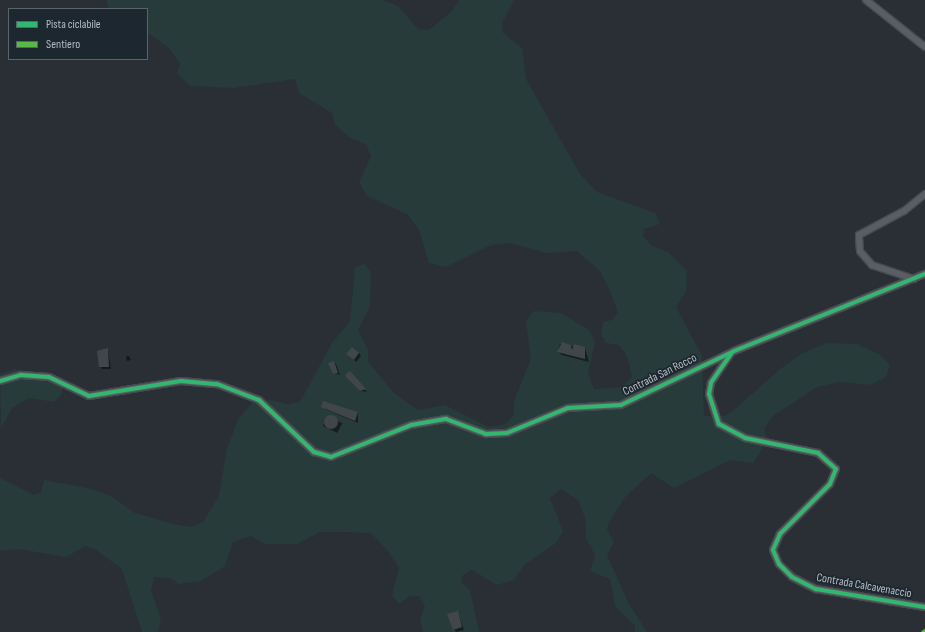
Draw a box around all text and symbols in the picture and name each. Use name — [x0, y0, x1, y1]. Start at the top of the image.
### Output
legend — [8, 8, 148, 60]
text: Pista ciclabile — [46, 17, 101, 32]
text: Sentiero — [46, 37, 80, 52]
street label: Contrada San Rocco — [621, 351, 699, 399]
street label: Contrada Calcavenaccio — [815, 571, 913, 601]

